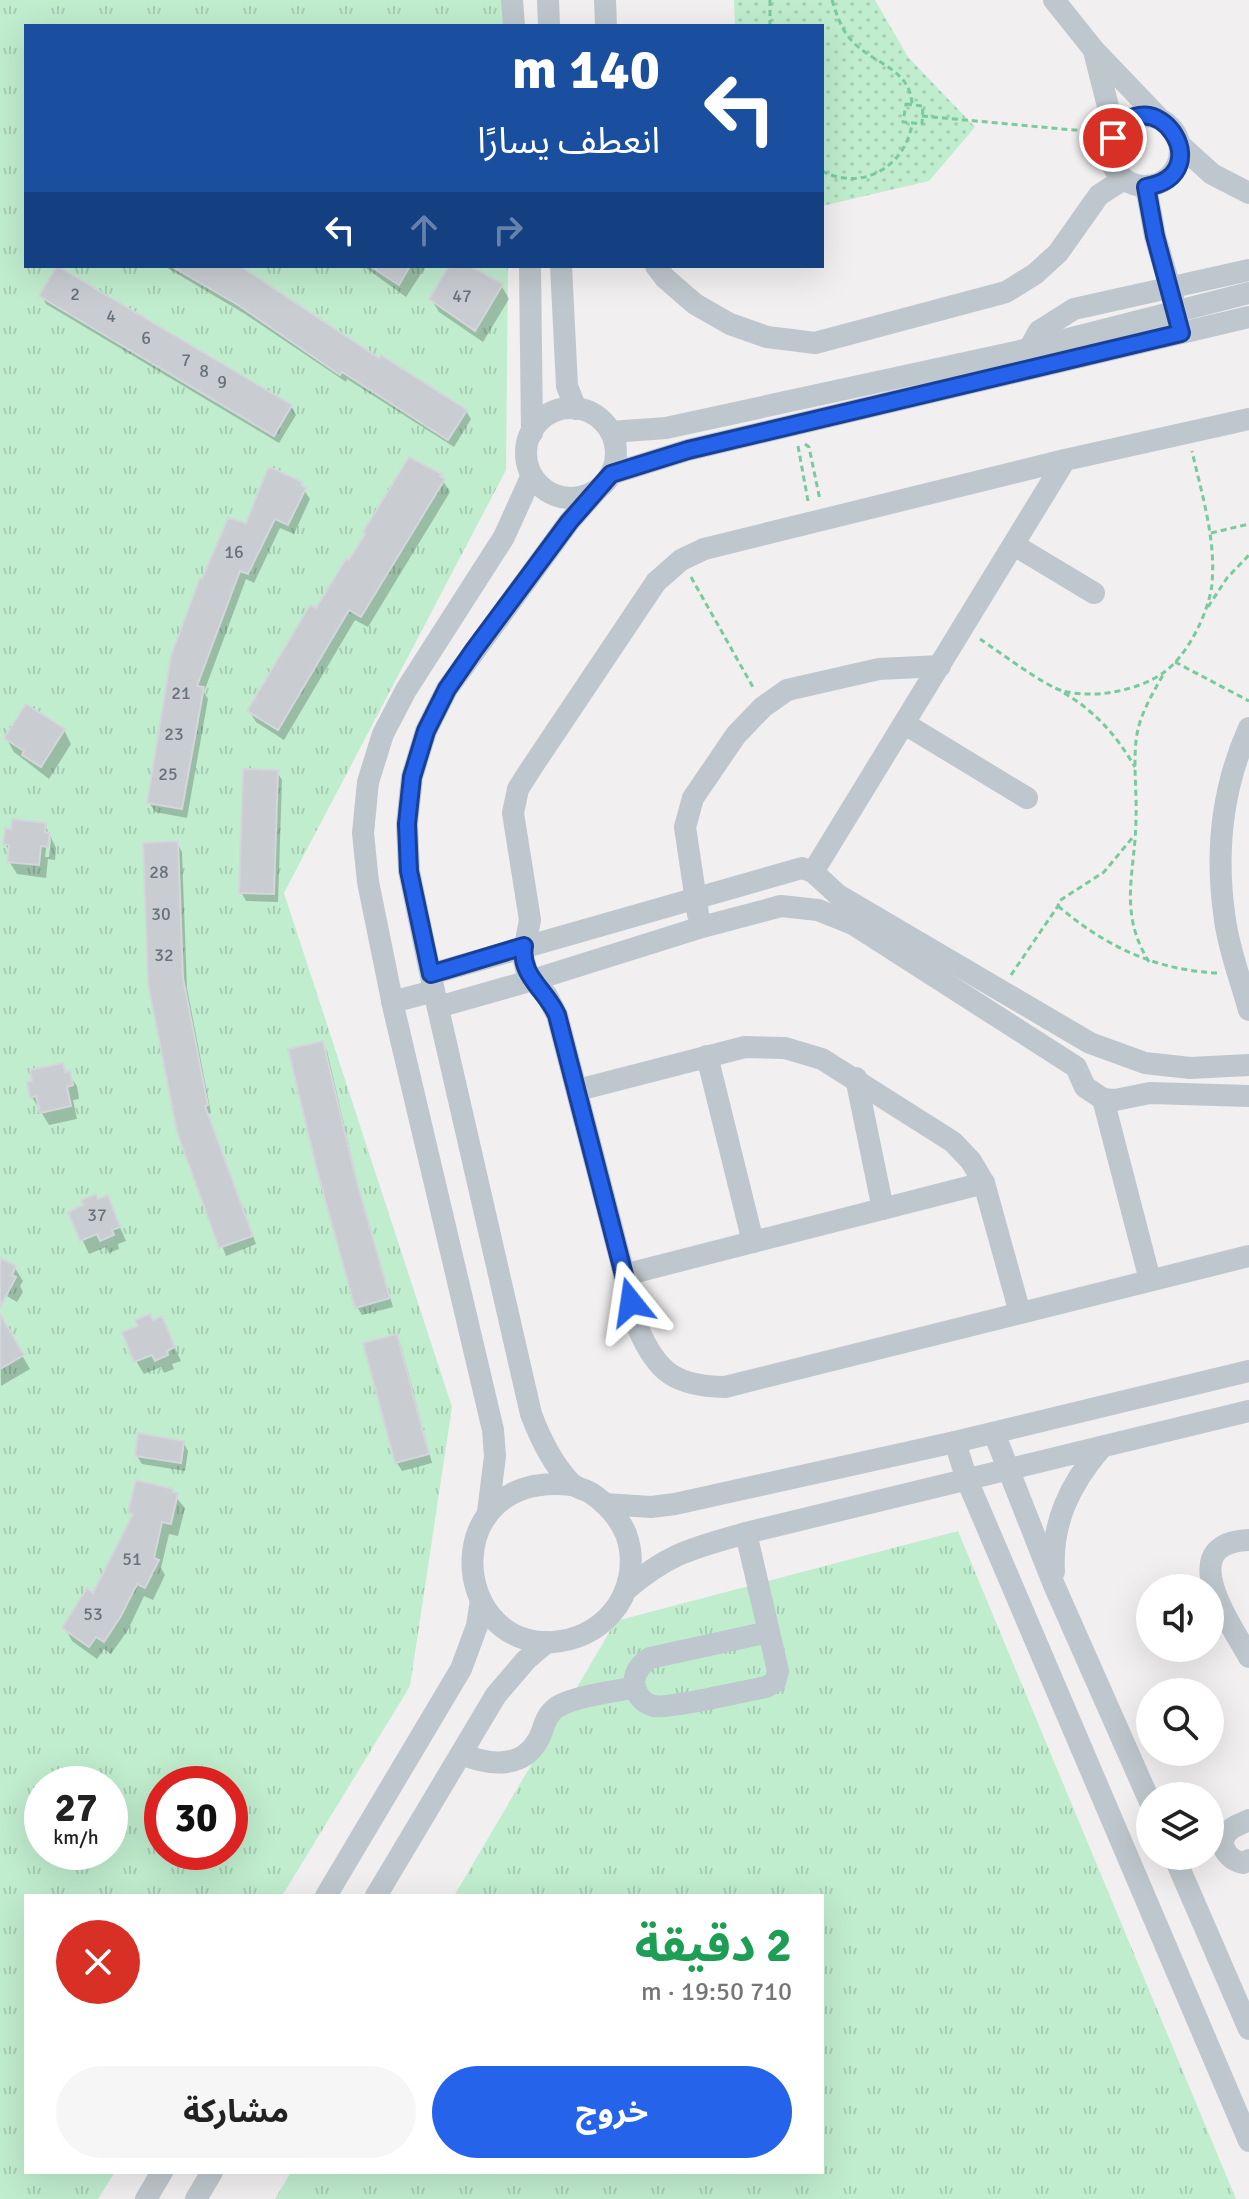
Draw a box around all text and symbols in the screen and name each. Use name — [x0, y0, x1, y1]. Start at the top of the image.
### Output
text: 140 m — [512, 35, 660, 104]
icon: left — [688, 56, 792, 160]
pin — [1079, 104, 1147, 172]
icon: arrive — [1091, 116, 1135, 160]
text: انعطف يسارًا — [477, 119, 660, 164]
icon: left — [318, 208, 362, 252]
icon: ahead — [402, 208, 446, 252]
icon: right — [486, 208, 530, 252]
house number: 2 — [70, 283, 80, 305]
house number: 47 — [452, 285, 472, 307]
house number: 4 — [106, 305, 116, 327]
house number: 6 — [141, 327, 151, 349]
house number: 7 — [181, 349, 191, 371]
house number: 8 — [199, 360, 209, 382]
house number: 9 — [217, 371, 227, 393]
house number: 16 — [224, 541, 244, 563]
house number: 21 — [171, 682, 191, 704]
house number: 23 — [164, 723, 184, 745]
house number: 25 — [158, 763, 178, 785]
house number: 28 — [149, 861, 169, 883]
house number: 30 — [151, 903, 171, 925]
house number: 32 — [154, 944, 174, 966]
house number: 37 — [87, 1204, 107, 1226]
position arrow — [589, 1260, 673, 1344]
house number: 51 — [122, 1548, 142, 1570]
map controls — [1136, 1574, 1224, 1870]
button: sound — [1136, 1574, 1224, 1662]
house number: 53 — [83, 1603, 103, 1625]
button: search — [1136, 1678, 1224, 1766]
speed limit sign: 30 — [144, 1766, 248, 1870]
button: layers — [1136, 1782, 1224, 1870]
text: 27 — [54, 1783, 98, 1833]
text: km/h — [53, 1825, 99, 1850]
text: 2 دقيقة — [635, 1916, 792, 1975]
button: close — [56, 1920, 140, 2004]
text: 710 m · 19:50 — [641, 1976, 792, 2008]
button: مشاركة — [56, 2066, 416, 2158]
button: خروج — [432, 2066, 792, 2158]

